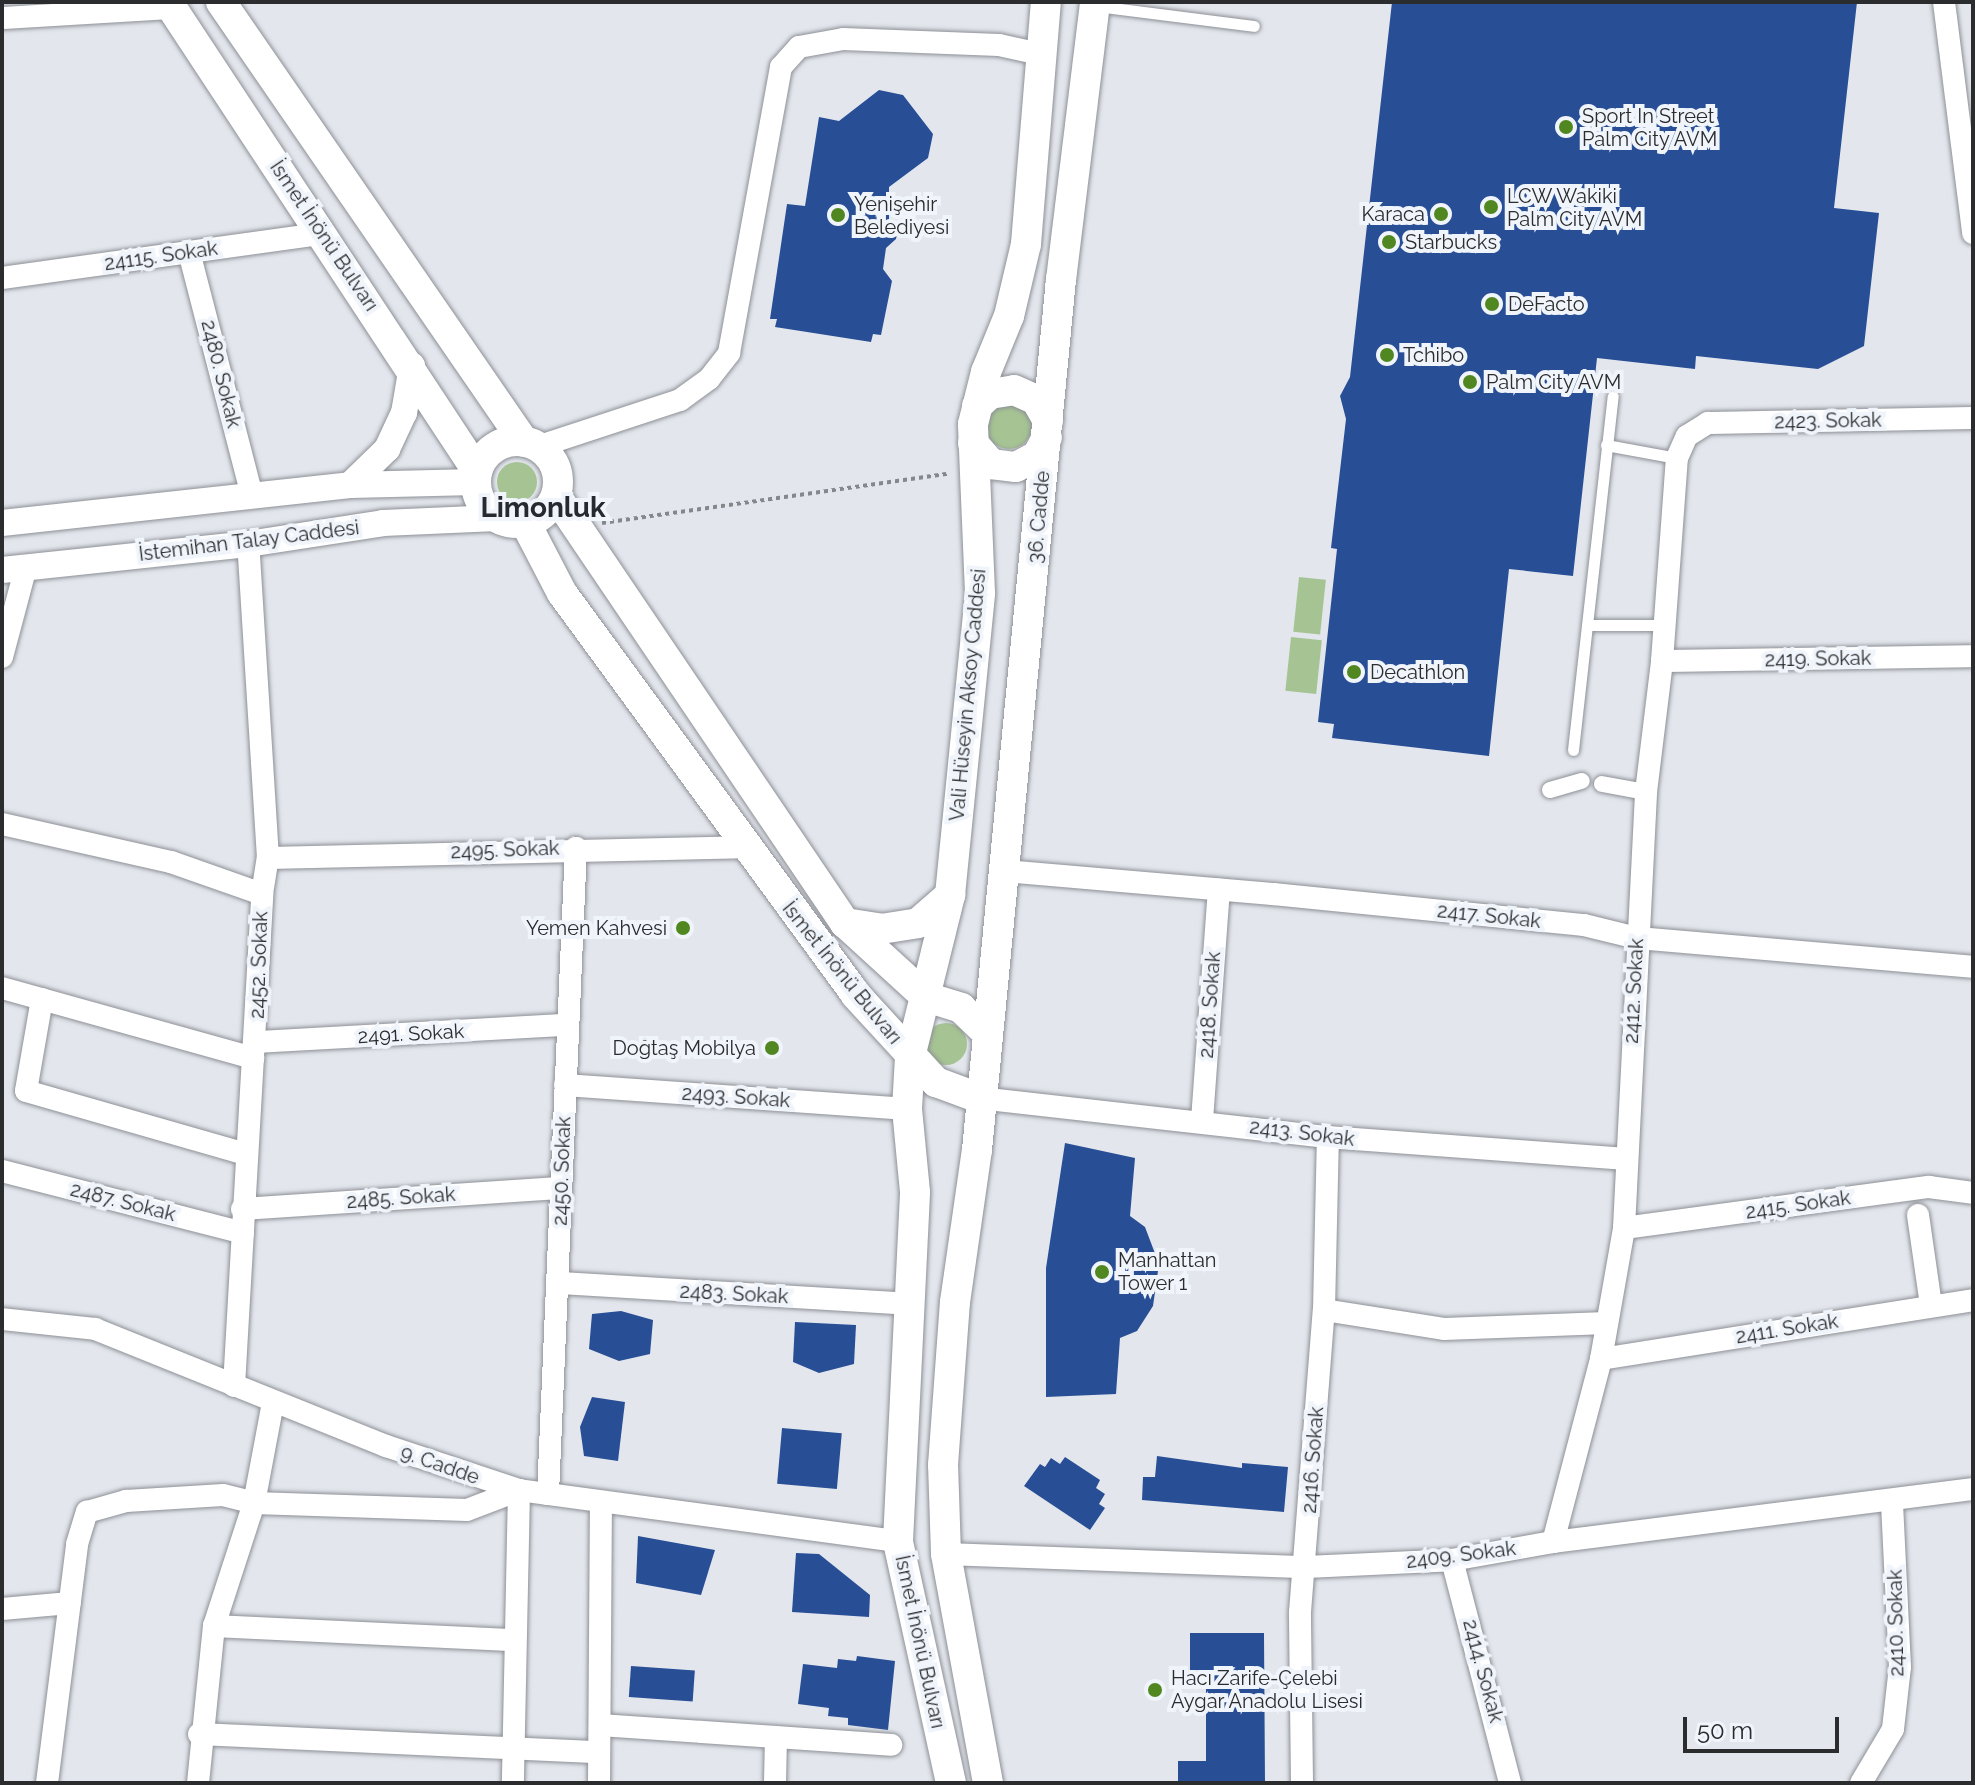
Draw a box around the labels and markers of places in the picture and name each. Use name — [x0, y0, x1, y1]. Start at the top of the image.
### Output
place label: Sport In Street Palm City AVM — [1582, 104, 1718, 151]
marker: Sport In Street Palm City AVM — [1557, 118, 1575, 136]
place label: LCW Wakiki Palm City AVM — [1507, 184, 1643, 231]
place label: Yenişehir Belediyesi — [854, 192, 949, 239]
marker: LCW Wakiki Palm City AVM — [1482, 198, 1500, 216]
place label: Karaca — [1361, 202, 1425, 226]
marker: Karaca — [1432, 205, 1450, 223]
marker: Yenişehir Belediyesi — [829, 206, 847, 224]
place label: Starbucks — [1405, 230, 1497, 254]
marker: Starbucks — [1380, 233, 1398, 251]
place label: DeFacto — [1508, 292, 1585, 316]
marker: DeFacto — [1483, 295, 1501, 313]
place label: Tchibo — [1403, 343, 1464, 367]
marker: Tchibo — [1378, 346, 1396, 364]
place label: Palm City AVM — [1486, 370, 1622, 394]
marker: Palm City AVM — [1461, 373, 1479, 391]
place label: Decathlon — [1370, 660, 1465, 684]
marker: Decathlon — [1345, 663, 1363, 681]
place label: Yemen Kahvesi — [526, 916, 667, 940]
marker: Yemen Kahvesi — [674, 919, 692, 937]
place label: Doğtaş Mobilya — [613, 1036, 756, 1060]
marker: Doğtaş Mobilya — [763, 1039, 781, 1057]
place label: Manhattan Tower 1 — [1118, 1248, 1216, 1295]
marker: Manhattan Tower 1 — [1093, 1263, 1111, 1281]
place label: Hacı Zarife-Çelebi Aygar Anadolu Lisesi — [1171, 1666, 1364, 1713]
marker: Hacı Zarife-Çelebi Aygar Anadolu Lisesi — [1146, 1681, 1164, 1699]

